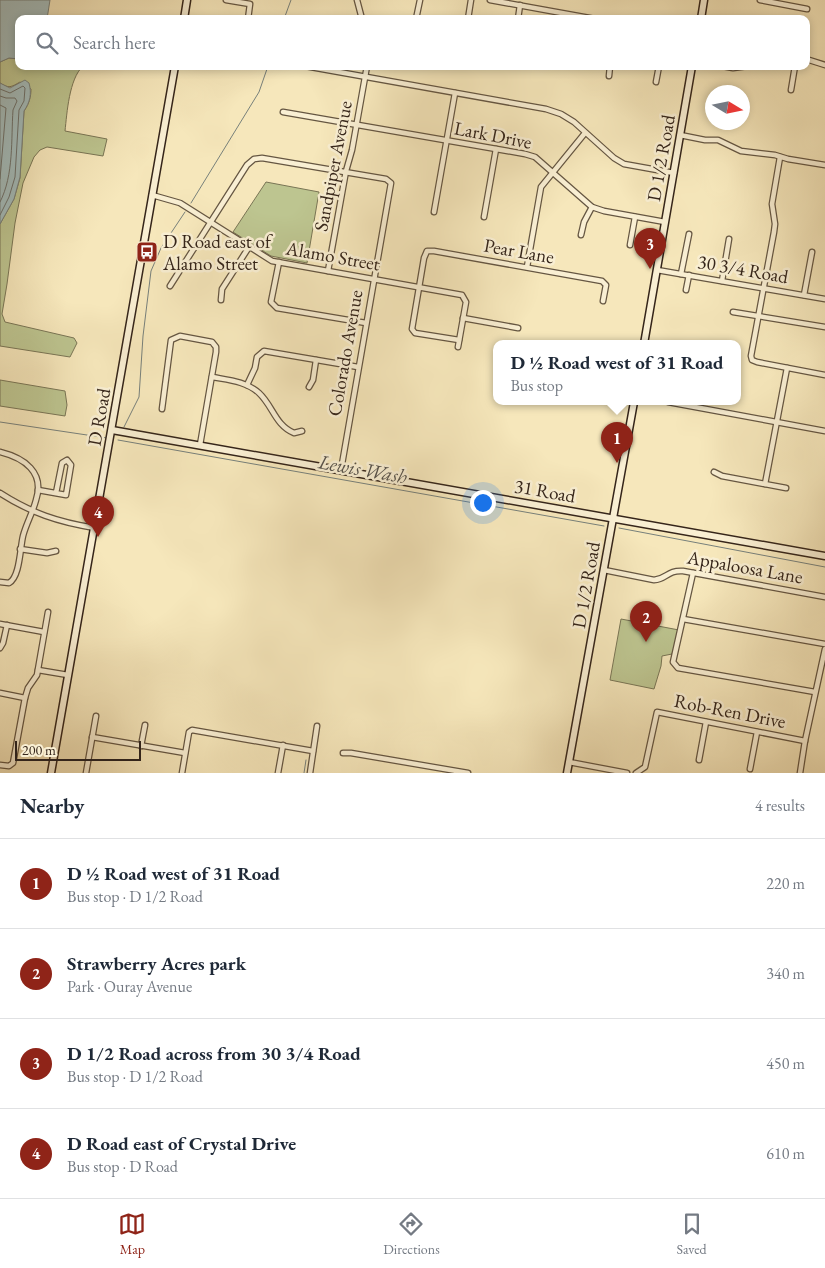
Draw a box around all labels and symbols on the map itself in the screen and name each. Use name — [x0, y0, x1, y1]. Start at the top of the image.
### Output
north arrow — [705, 85, 750, 130]
street label: Sandpiper Avenue — [308, 99, 358, 233]
street label: D 1/2 Road — [641, 112, 681, 203]
street label: Lark Drive — [452, 115, 534, 155]
pin: 3 — [634, 228, 666, 269]
place label: D Road east of Alamo Street — [162, 229, 273, 276]
street label: Pear Lane — [482, 233, 556, 269]
street label: Alamo Street — [283, 235, 382, 277]
bus stop icon: D Road east of Alamo Street — [135, 240, 159, 264]
street label: 30 3/4 Road — [696, 249, 791, 289]
street label: Colorado Avenue — [322, 288, 368, 418]
street label: D Road — [82, 386, 116, 448]
pin: 1 — [601, 422, 633, 463]
water label: Lewis Wash — [316, 448, 410, 490]
street label: 31 Road — [512, 473, 578, 509]
your location — [470, 490, 496, 516]
pin: 4 — [82, 496, 114, 537]
street label: D 1/2 Road — [566, 539, 606, 630]
street label: Appaloosa Lane — [684, 544, 805, 589]
pin: 2 — [630, 601, 662, 642]
street label: Rob-Ren Drive — [672, 688, 788, 734]
scale bar — [15, 738, 141, 761]

